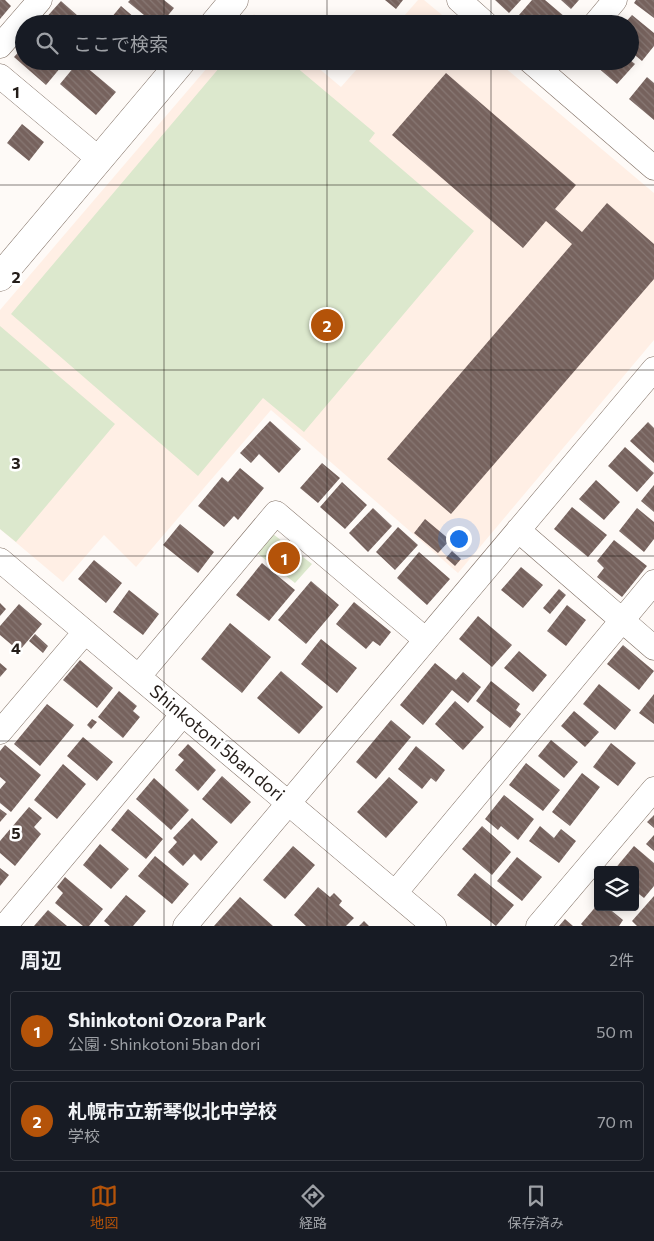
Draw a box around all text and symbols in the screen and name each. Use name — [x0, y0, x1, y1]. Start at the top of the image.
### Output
search box — [15, 15, 639, 70]
icon: search — [33, 29, 61, 57]
text: ここで検索 — [73, 32, 168, 55]
text: 1 — [12, 82, 20, 101]
text: 2 — [11, 267, 21, 286]
pin: 2 — [311, 306, 343, 344]
text: 3 — [11, 453, 21, 472]
your location — [446, 526, 472, 552]
pin: 1 — [268, 539, 300, 577]
text: 4 — [11, 638, 21, 657]
street label: Shinkotoni 5ban dori — [146, 679, 290, 805]
text: 5 — [11, 823, 21, 842]
map controls — [594, 866, 639, 911]
button: layers — [594, 866, 639, 911]
text: 周辺 — [20, 947, 62, 972]
text: 2件 — [609, 950, 634, 969]
text: Shinkotoni Ozora Park — [68, 1008, 267, 1031]
text: 1 — [33, 1022, 41, 1041]
text: 50 m — [596, 1022, 633, 1041]
text: 公園 · Shinkotoni 5ban dori — [68, 1034, 260, 1053]
text: 札幌市立新琴似北中学校 — [68, 1099, 277, 1122]
text: 2 — [32, 1112, 42, 1131]
text: 70 m — [597, 1112, 633, 1131]
text: 学校 — [68, 1126, 100, 1145]
tab: 地図 — [90, 1182, 118, 1232]
tab: 経路 — [299, 1182, 327, 1232]
tab: 保存済み — [508, 1182, 564, 1232]

